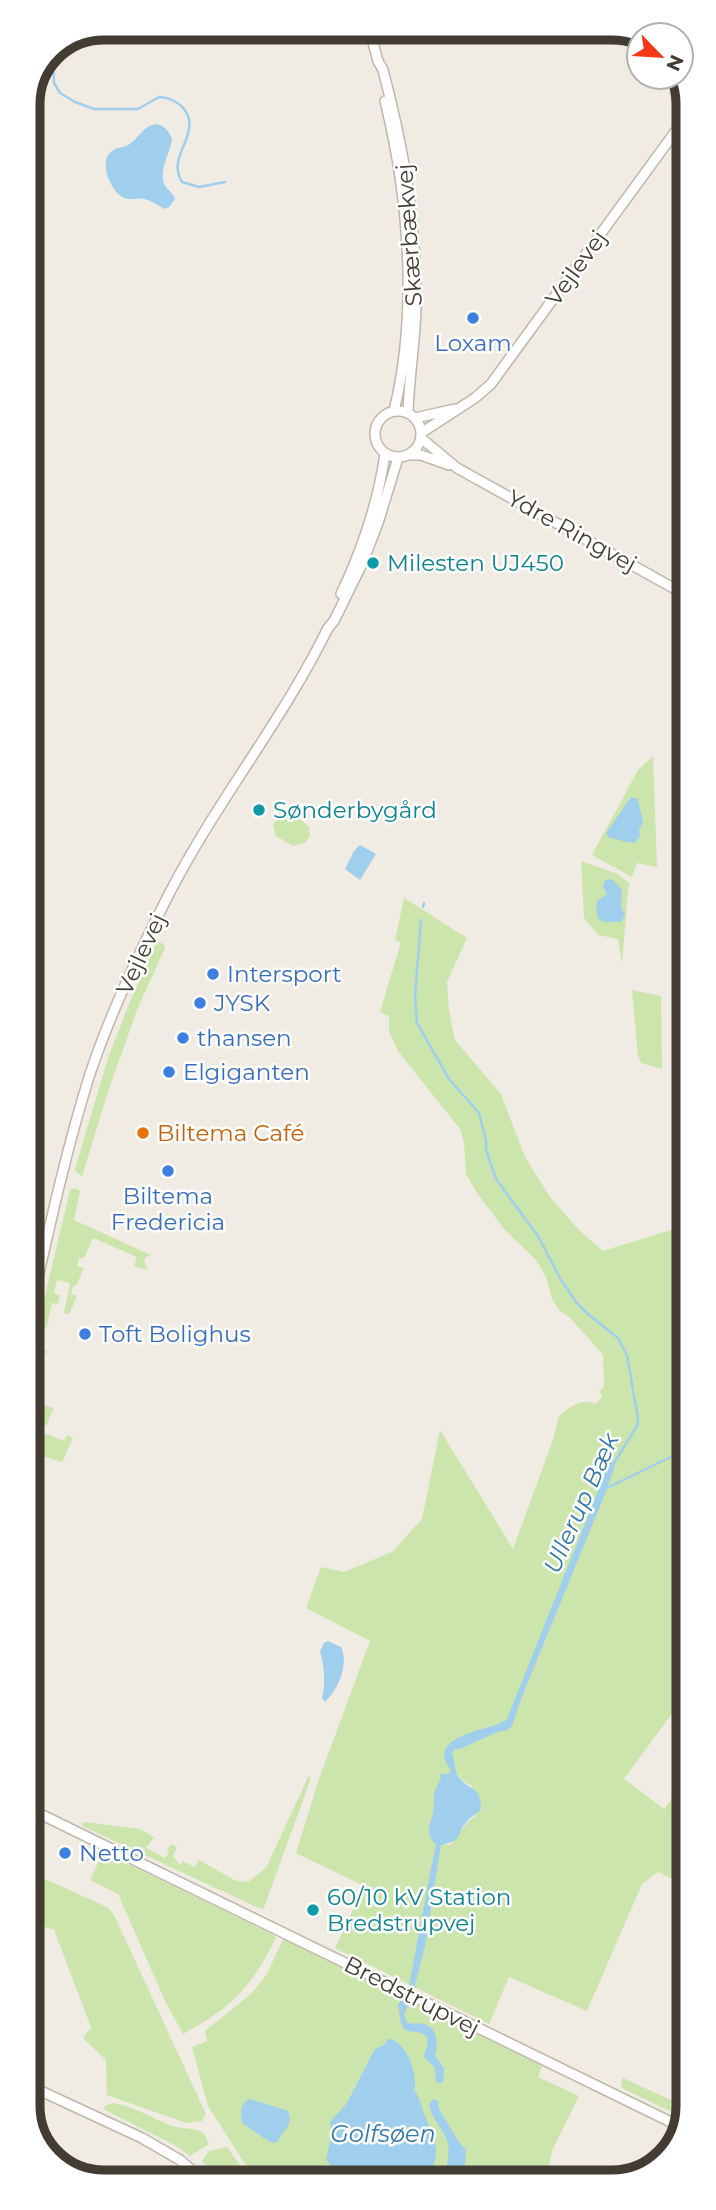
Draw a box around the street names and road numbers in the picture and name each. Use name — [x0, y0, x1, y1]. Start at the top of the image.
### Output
street label: Skærbækvej — [390, 163, 428, 307]
street label: Vejlevej — [539, 225, 613, 311]
street label: Ydre Ringvej — [502, 484, 642, 578]
street label: Vejlevej — [110, 909, 172, 999]
street label: Bredstrupvej — [340, 1950, 484, 2042]

